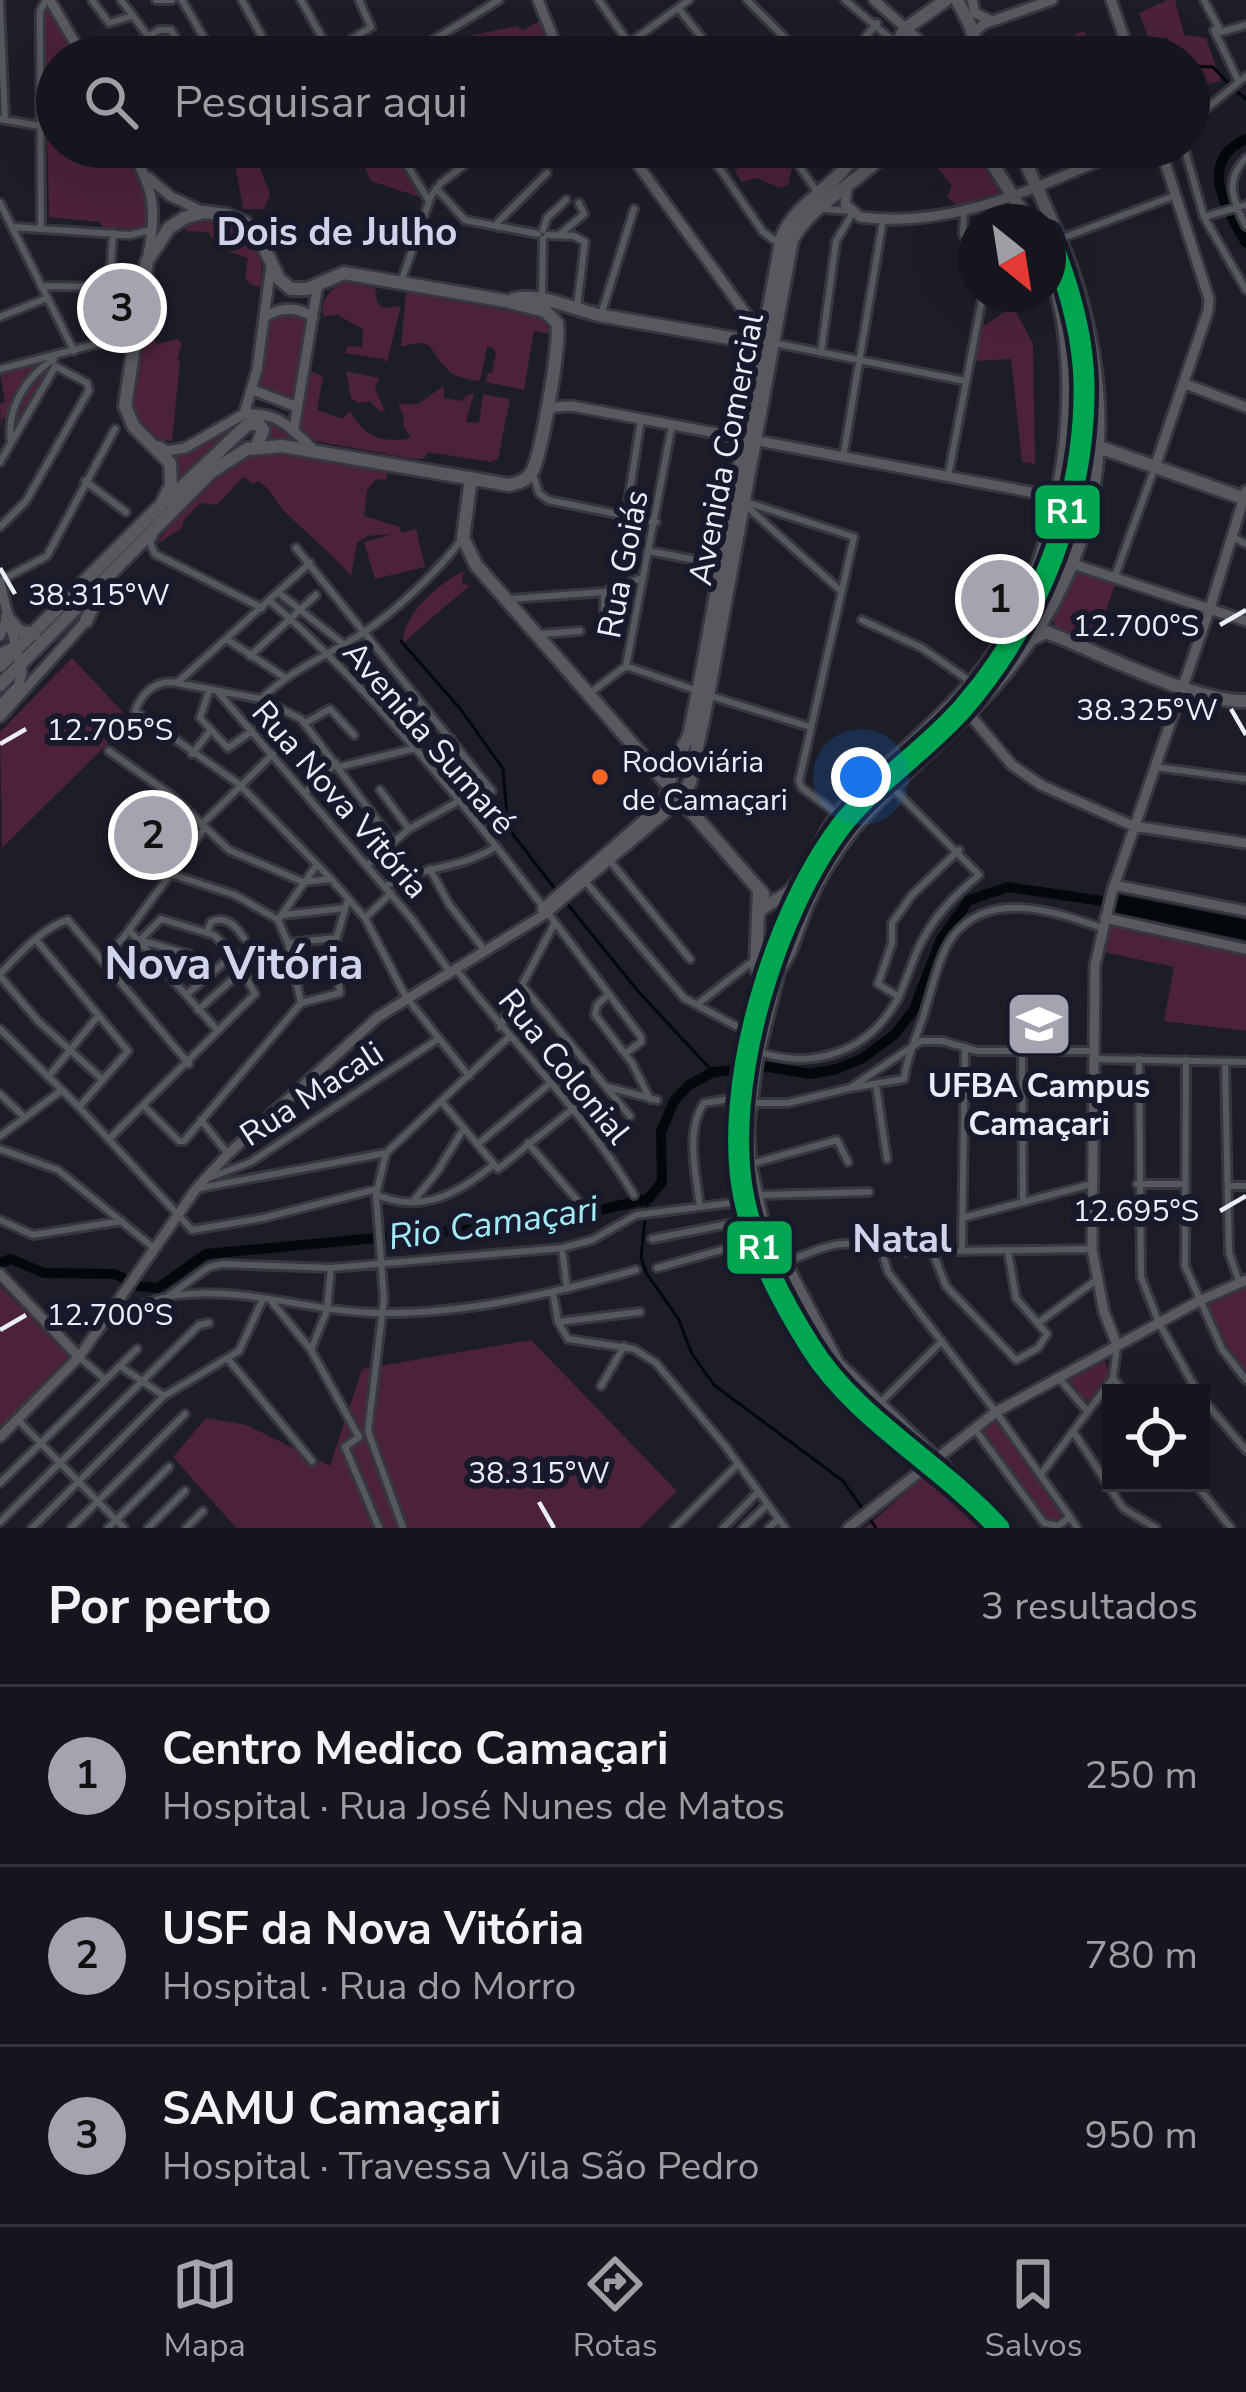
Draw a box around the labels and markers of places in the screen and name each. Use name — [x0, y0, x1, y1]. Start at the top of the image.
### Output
pin: 3 — [83, 263, 161, 353]
pin: 1 — [961, 554, 1039, 644]
place label: Rodoviária de Camaçari — [622, 742, 788, 821]
marker: Rodoviária de Camaçari — [589, 766, 611, 788]
pin: 2 — [114, 790, 192, 880]
school or university icon: UFBA Campus Camaçari — [1004, 989, 1074, 1059]
place label: UFBA Campus Camaçari — [928, 1064, 1150, 1147]

